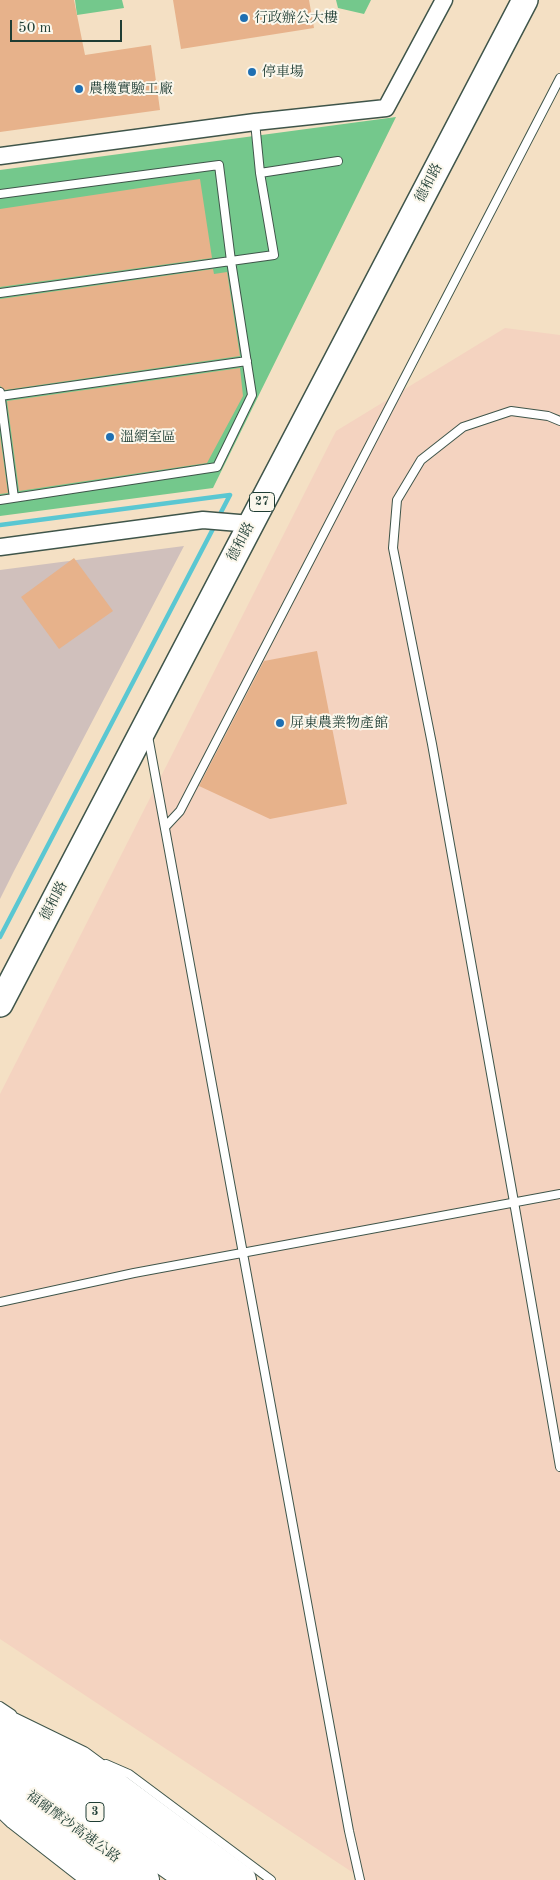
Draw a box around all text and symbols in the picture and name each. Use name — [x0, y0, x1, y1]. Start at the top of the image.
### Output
scale bar — [12, 10, 125, 42]
place label: 行政辦公大樓 — [254, 10, 338, 26]
marker: 行政辦公大樓 — [238, 12, 250, 24]
text: 50 m — [18, 21, 52, 36]
place label: 停車場 — [262, 64, 304, 80]
marker: 停車場 — [246, 66, 258, 78]
place label: 農機實驗工廠 — [89, 81, 173, 97]
marker: 農機實驗工廠 — [73, 83, 85, 95]
street label: 德和路 — [412, 161, 446, 205]
place label: 溫網室區 — [120, 429, 176, 445]
marker: 溫網室區 — [104, 431, 116, 443]
road number: 27 — [250, 492, 274, 512]
street label: 德和路 — [224, 520, 258, 564]
place label: 屏東農業物產館 — [290, 715, 388, 731]
marker: 屏東農業物產館 — [274, 717, 286, 729]
street label: 德和路 — [37, 879, 71, 923]
street label: 福爾摩沙高速公路 — [23, 1787, 123, 1867]
road number: 3 — [86, 1802, 104, 1821]

